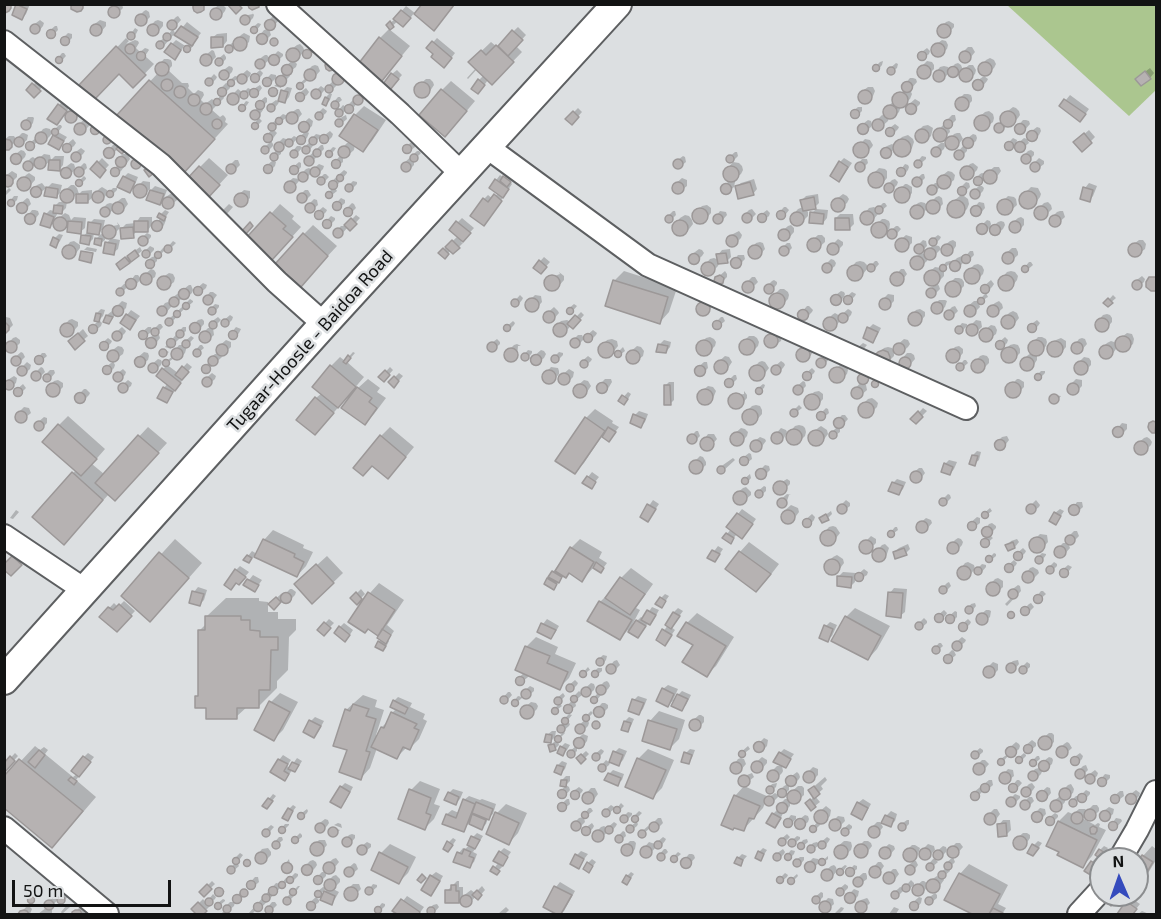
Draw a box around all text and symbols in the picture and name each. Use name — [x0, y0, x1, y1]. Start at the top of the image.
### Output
street label: Tugaar-Hoosle - Baidoa Road — [223, 246, 397, 436]
north arrow — [1089, 847, 1149, 907]
text: N — [1112, 851, 1125, 870]
scale bar — [15, 868, 174, 906]
text: 50 m — [23, 879, 63, 901]

